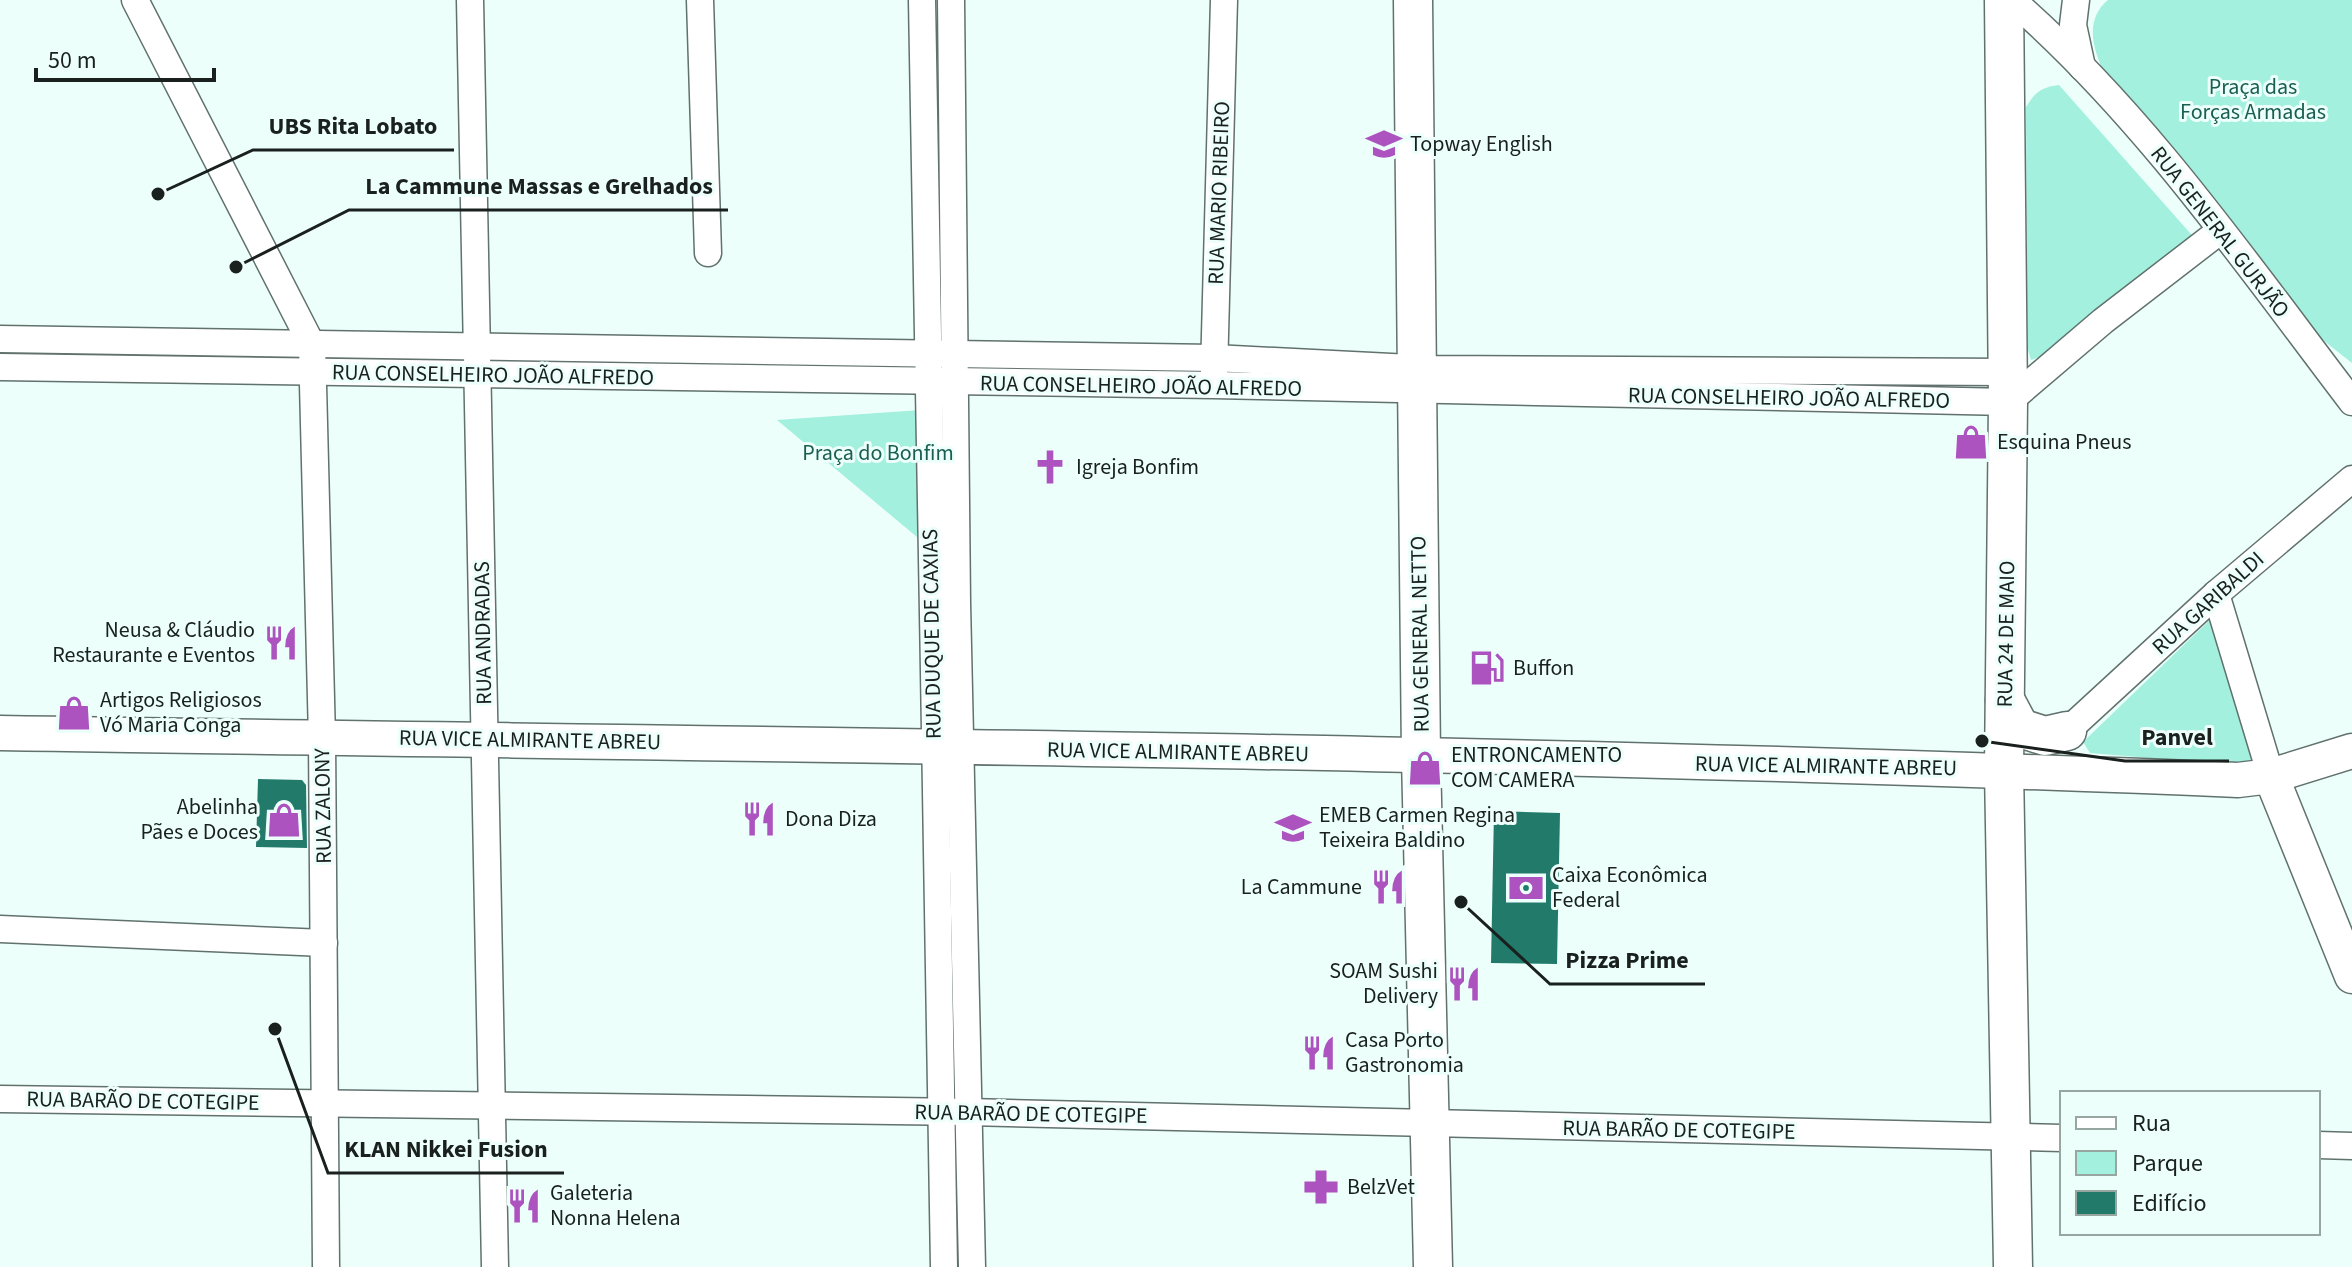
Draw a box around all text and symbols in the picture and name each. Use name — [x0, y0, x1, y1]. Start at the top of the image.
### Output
scale bar — [36, 32, 214, 82]
text: 50 m — [48, 43, 97, 78]
park label: Praça das Forças Armadas — [2180, 71, 2326, 128]
street label: RUA MARIO RIBEIRO — [1200, 101, 1238, 285]
callout: UBS Rita Lobato — [253, 102, 454, 150]
text: UBS Rita Lobato — [269, 109, 437, 144]
school or university icon: Topway English — [1365, 125, 1403, 163]
place label: Topway English — [1410, 128, 1553, 160]
street label: RUA GENERAL GURJÃO — [2143, 139, 2297, 325]
callout: La Cammune Massas e Grelhados — [349, 162, 728, 210]
text: La Cammune Massas e Grelhados — [365, 169, 713, 204]
street label: RUA CONSELHEIRO JOÃO ALFREDO — [332, 356, 654, 394]
street label: RUA CONSELHEIRO JOÃO ALFREDO — [980, 367, 1302, 405]
street label: RUA CONSELHEIRO JOÃO ALFREDO — [1628, 379, 1950, 417]
shop icon: Esquina Pneus — [1952, 423, 1990, 461]
place label: Esquina Pneus — [1997, 426, 2132, 458]
park label: Praça do Bonfim — [802, 437, 954, 469]
church icon: Igreja Bonfim — [1031, 448, 1069, 486]
place label: Igreja Bonfim — [1076, 451, 1199, 483]
street label: RUA DUQUE DE CAXIAS — [914, 529, 950, 739]
street label: RUA GENERAL NETTO — [1402, 535, 1438, 733]
street label: RUA GARIBALDI — [2145, 544, 2271, 662]
street label: RUA 24 DE MAIO — [1989, 560, 2023, 708]
street label: RUA ANDRADAS — [466, 561, 500, 705]
place label: Neusa & Cláudio Restaurante e Eventos — [52, 614, 255, 671]
restaurant icon: Neusa & Cláudio Restaurante e Eventos — [262, 624, 300, 662]
fuel station icon: Buffon — [1468, 649, 1506, 687]
place label: Buffon — [1513, 652, 1574, 684]
place label: Artigos Religiosos Vó Maria Conga — [100, 684, 262, 741]
shop icon: Artigos Religiosos Vó Maria Conga — [55, 694, 93, 732]
callout: Panvel — [2125, 713, 2229, 761]
text: Panvel — [2141, 720, 2213, 755]
street label: RUA VICE ALMIRANTE ABREU — [399, 722, 661, 758]
street label: RUA VICE ALMIRANTE ABREU — [1047, 734, 1309, 770]
place label: ENTRONCAMENTO COM CAMERA — [1451, 739, 1622, 796]
street label: RUA ZALONY — [306, 747, 340, 864]
street label: RUA VICE ALMIRANTE ABREU — [1695, 748, 1957, 784]
shop icon: ENTRONCAMENTO COM CAMERA — [1406, 749, 1444, 787]
place label: Abelinha Pães e Doces — [140, 791, 258, 848]
place label: EMEB Carmen Regina Teixeira Baldino — [1319, 799, 1515, 856]
restaurant icon: Dona Diza — [740, 800, 778, 838]
shop icon: Abelinha Pães e Doces — [265, 801, 303, 839]
place label: Dona Diza — [785, 803, 877, 835]
school or university icon: EMEB Carmen Regina Teixeira Baldino — [1274, 809, 1312, 847]
place label: Caixa Econômica Federal — [1552, 859, 1708, 916]
restaurant icon: La Cammune — [1369, 868, 1407, 906]
bank icon: Caixa Econômica Federal — [1507, 869, 1545, 907]
place label: La Cammune — [1241, 871, 1362, 903]
callout: Pizza Prime — [1550, 936, 1705, 984]
text: Pizza Prime — [1565, 943, 1689, 978]
place label: SOAM Sushi Delivery — [1329, 955, 1439, 1012]
restaurant icon: SOAM Sushi Delivery — [1445, 965, 1483, 1003]
place label: Casa Porto Gastronomia — [1345, 1024, 1464, 1081]
restaurant icon: Casa Porto Gastronomia — [1300, 1034, 1338, 1072]
street label: RUA BARÃO DE COTEGIPE — [26, 1083, 260, 1119]
legend — [2060, 1091, 2320, 1235]
street label: RUA BARÃO DE COTEGIPE — [914, 1096, 1148, 1132]
text: Rua — [2132, 1106, 2171, 1141]
street label: RUA BARÃO DE COTEGIPE — [1562, 1112, 1796, 1148]
callout: KLAN Nikkei Fusion — [328, 1125, 564, 1173]
text: KLAN Nikkei Fusion — [344, 1132, 548, 1167]
text: Parque — [2132, 1146, 2203, 1181]
pharmacy icon: BelzVet — [1302, 1168, 1340, 1206]
place label: BelzVet — [1347, 1171, 1416, 1203]
place label: Galeteria Nonna Helena — [550, 1177, 681, 1234]
text: Edifício — [2132, 1186, 2206, 1221]
restaurant icon: Galeteria Nonna Helena — [505, 1187, 543, 1225]

